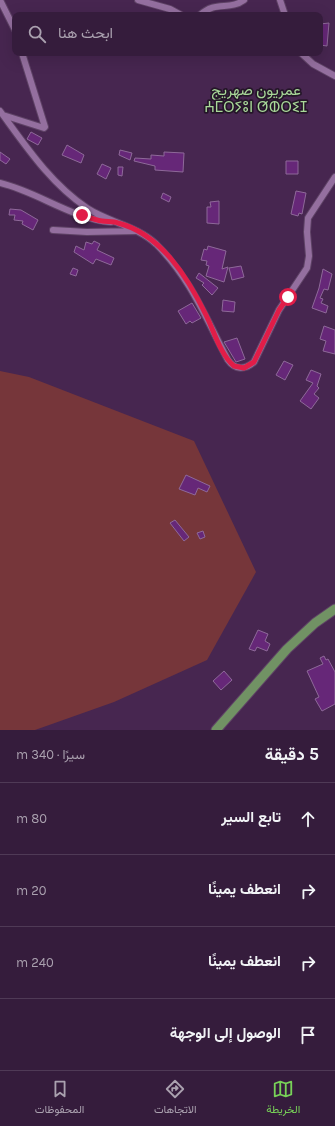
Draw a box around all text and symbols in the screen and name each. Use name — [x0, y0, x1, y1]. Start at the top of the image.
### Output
search box — [12, 12, 323, 56]
icon: search — [26, 23, 48, 45]
text: ابحث هنا — [58, 24, 113, 42]
district label: عمريون صهريج ⵄⵎⵔⵢⵓⵏ ⵚⵀⵔⵉⵊ — [205, 81, 307, 116]
route end — [73, 206, 91, 224]
route start — [279, 288, 297, 306]
text: 5 دقيقة — [265, 744, 319, 764]
text: سيرًا · 340 m — [16, 747, 85, 762]
text: تابع السير — [221, 808, 281, 826]
icon: ahead — [297, 808, 319, 830]
text: 80 m — [16, 811, 47, 826]
text: انعطف يمينًا — [208, 880, 281, 898]
icon: right — [297, 880, 319, 902]
text: 20 m — [16, 883, 47, 898]
text: انعطف يمينًا — [208, 952, 281, 970]
icon: right — [297, 952, 319, 974]
text: 240 m — [16, 955, 54, 970]
text: الوصول إلى الوجهة — [170, 1024, 281, 1042]
icon: arrive — [297, 1024, 319, 1046]
tab: المحفوظات — [35, 1078, 84, 1119]
tab: الاتجاهات — [154, 1078, 197, 1119]
tab: الخريطة — [266, 1078, 300, 1119]

